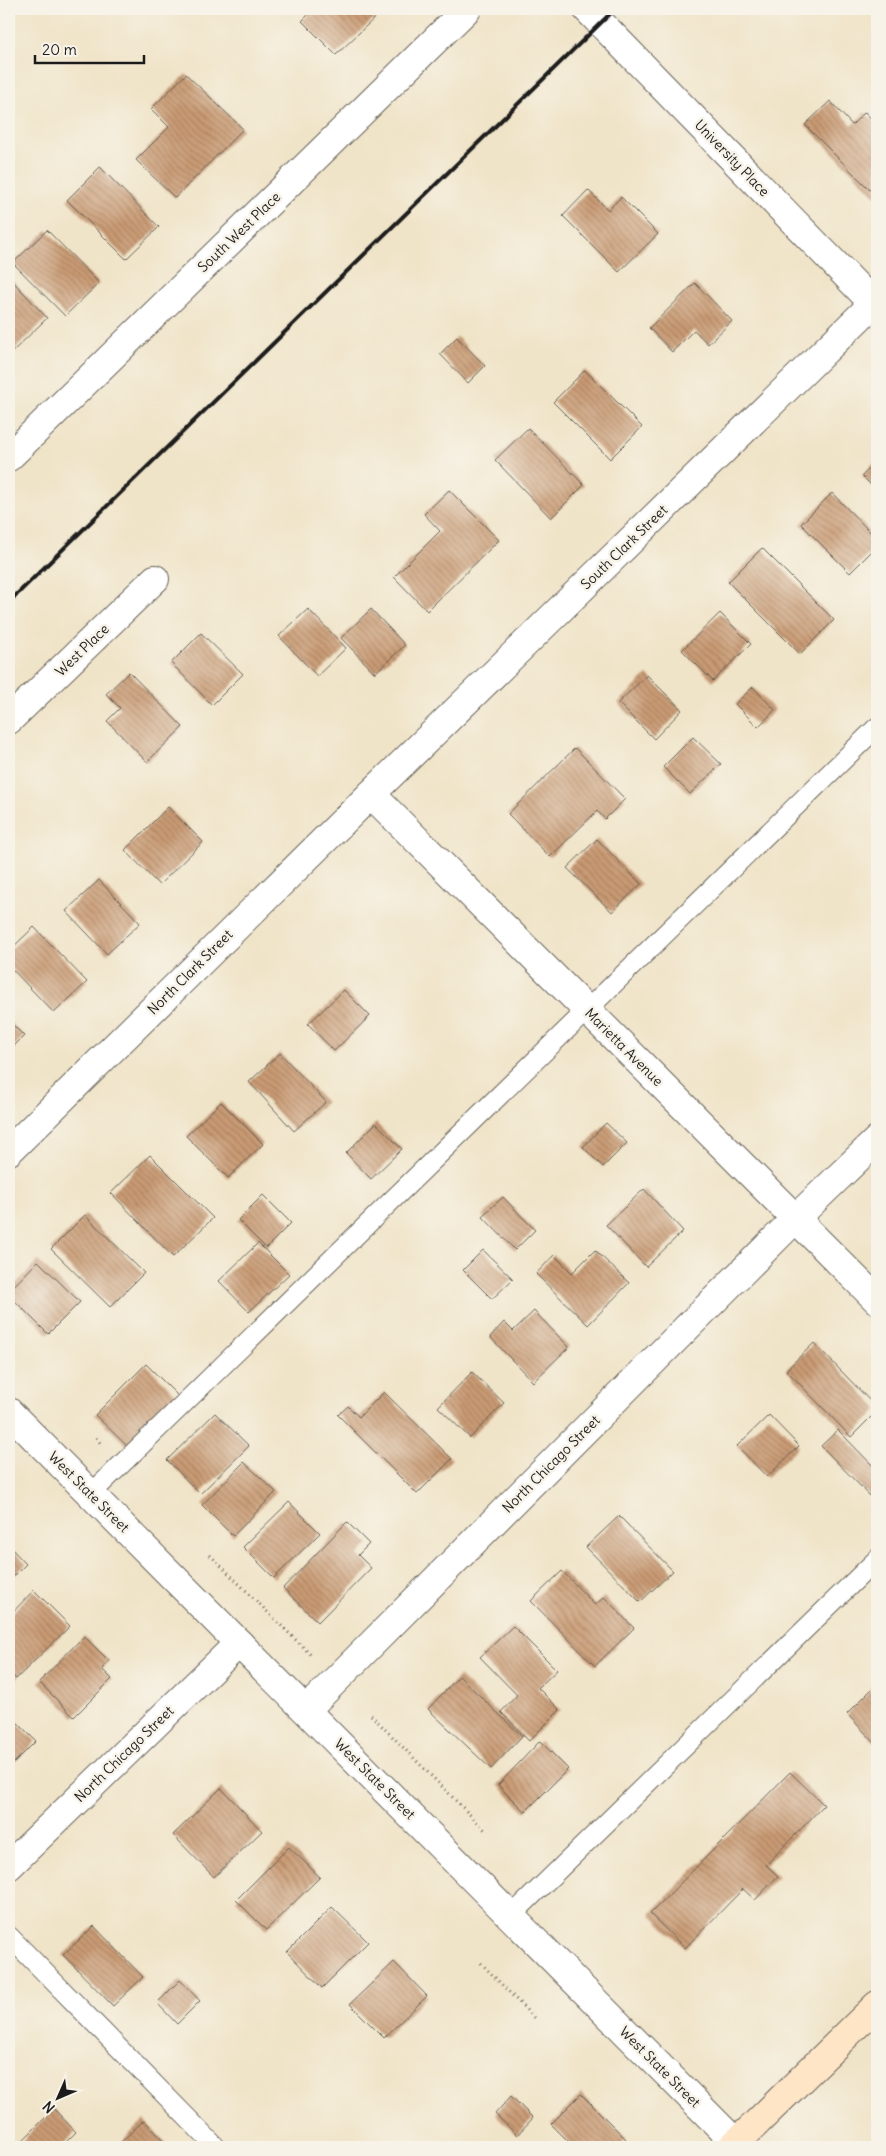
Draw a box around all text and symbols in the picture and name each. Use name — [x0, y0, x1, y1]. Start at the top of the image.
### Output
scale bar — [35, 32, 144, 64]
text: 20 m — [42, 40, 77, 59]
street label: University Place — [691, 116, 773, 200]
street label: South West Place — [194, 188, 284, 276]
street label: South Clark Street — [577, 501, 671, 593]
street label: West Place — [51, 620, 113, 680]
street label: North Clark Street — [144, 925, 237, 1018]
street label: Marietta Avenue — [581, 1004, 667, 1090]
street label: North Chicago Street — [498, 1411, 604, 1517]
street label: West State Street — [45, 1448, 133, 1536]
street label: North Chicago Street — [71, 1702, 178, 1806]
street label: West State Street — [331, 1735, 419, 1823]
street label: West State Street — [616, 2023, 704, 2111]
north arrow — [32, 2074, 82, 2124]
text: N — [39, 2097, 59, 2117]

